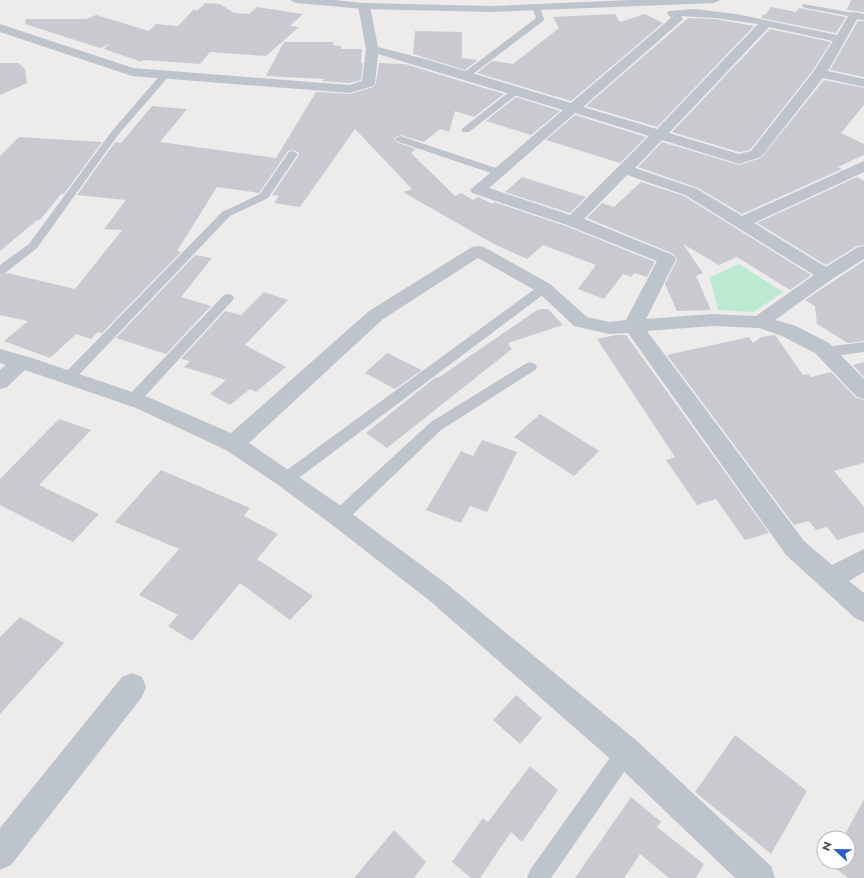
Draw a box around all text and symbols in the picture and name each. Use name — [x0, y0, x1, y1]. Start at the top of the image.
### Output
north arrow — [816, 830, 856, 870]
text: N — [818, 839, 836, 853]

